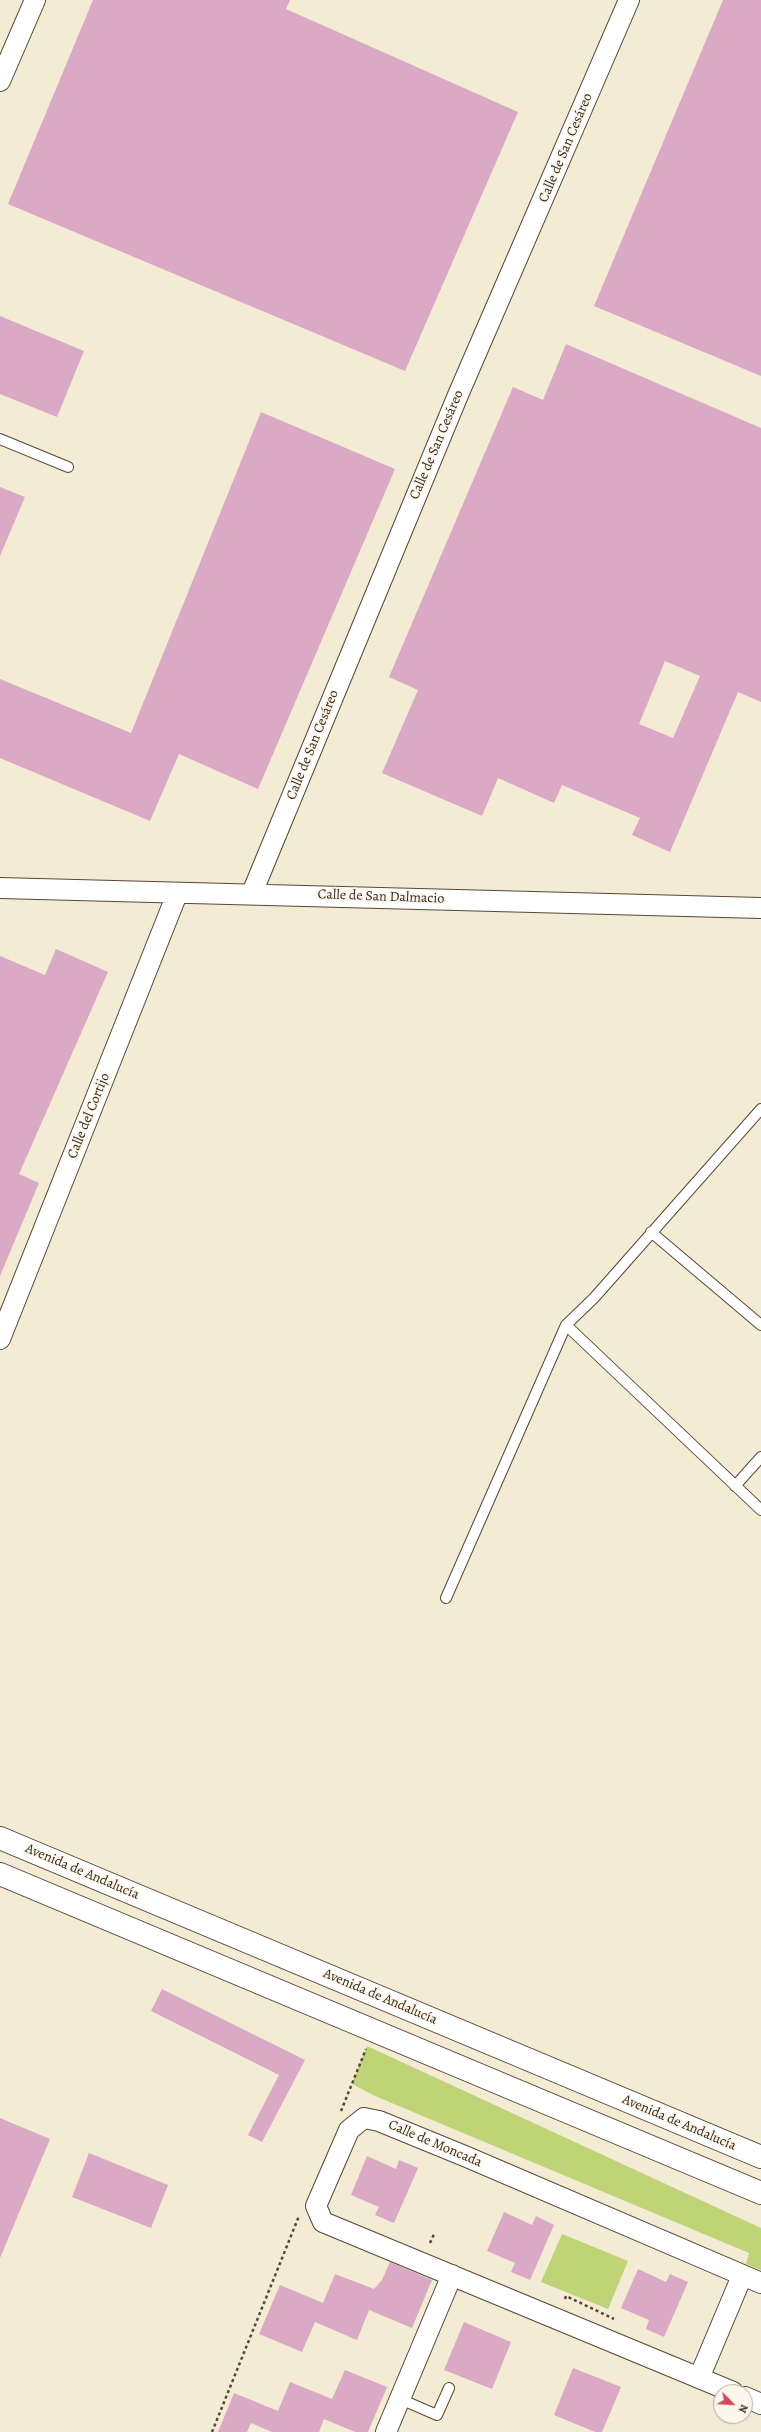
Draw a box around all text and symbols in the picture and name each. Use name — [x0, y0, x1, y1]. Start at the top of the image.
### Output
street label: Calle de San Cesáreo — [535, 91, 597, 205]
street label: Calle de San Cesáreo — [406, 388, 468, 502]
street label: Calle de San Cesáreo — [283, 688, 343, 802]
street label: Calle de San Dalmacio — [317, 886, 445, 908]
street label: Calle del Cortijo — [64, 1071, 114, 1161]
street label: Avenida de Andalucía — [22, 1840, 142, 1904]
street label: Avenida de Andalucía — [320, 1965, 440, 2029]
street label: Avenida de Andalucía — [619, 2091, 739, 2155]
street label: Calle de Moncada — [386, 2117, 484, 2171]
north arrow — [713, 2384, 753, 2424]
text: N — [735, 2402, 752, 2415]

